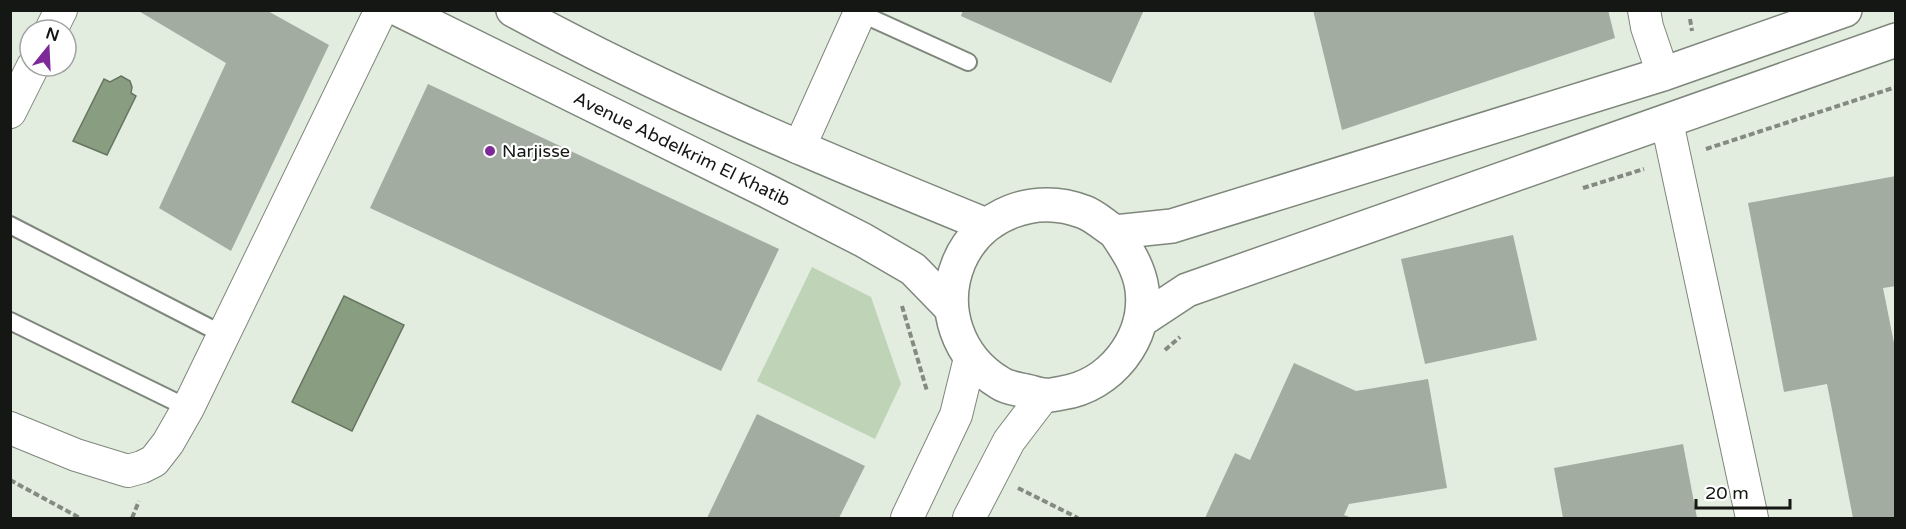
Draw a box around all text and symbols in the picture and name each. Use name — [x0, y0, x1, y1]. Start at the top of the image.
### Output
north arrow — [18, 18, 78, 78]
text: N — [43, 23, 62, 46]
street label: Avenue Abdelkrim El Khatib — [570, 87, 794, 211]
place label: Narjisse — [502, 140, 570, 162]
marker: Narjisse — [483, 144, 497, 158]
scale bar — [1696, 472, 1790, 510]
text: 20 m — [1705, 482, 1749, 504]

